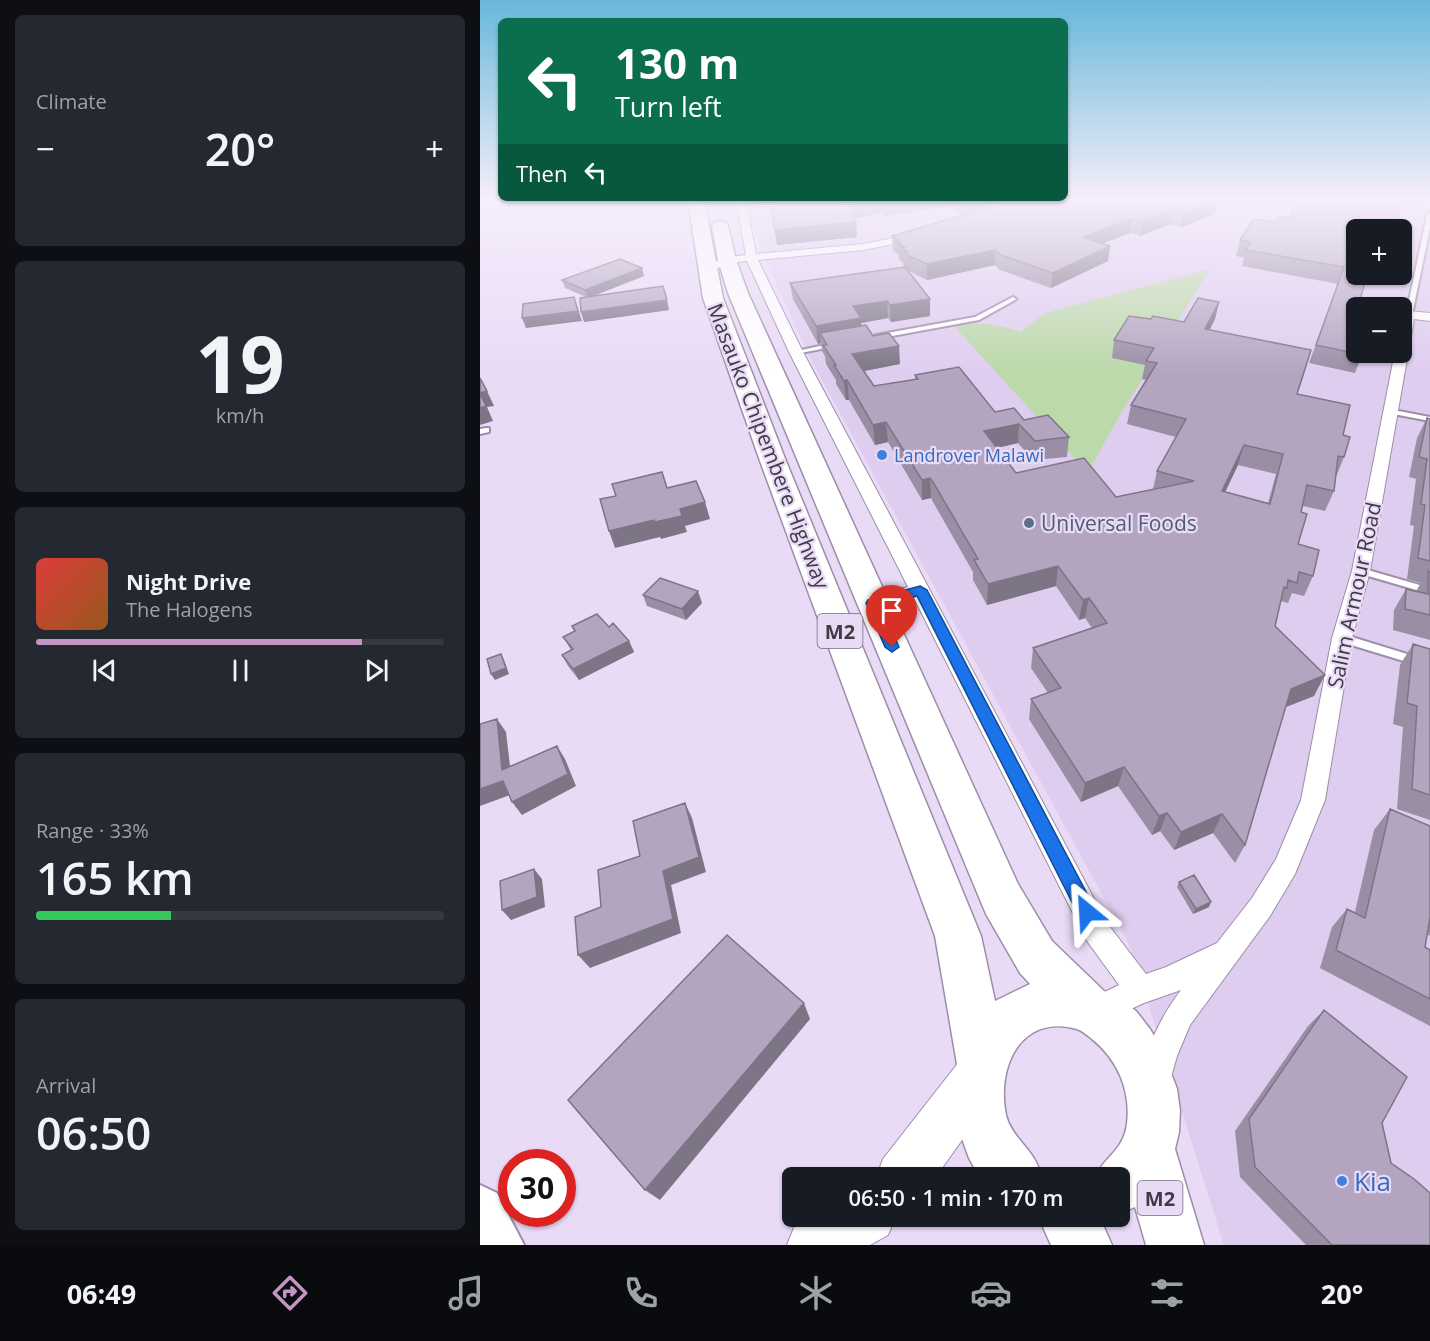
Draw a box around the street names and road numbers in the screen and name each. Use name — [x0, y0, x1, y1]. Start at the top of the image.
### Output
street label: Masauko Chipembere Highway — [702, 299, 837, 593]
street label: Salim Armour Road — [1321, 499, 1387, 691]
road number: M2 — [818, 614, 862, 648]
road number: M2 — [1138, 1181, 1182, 1215]

